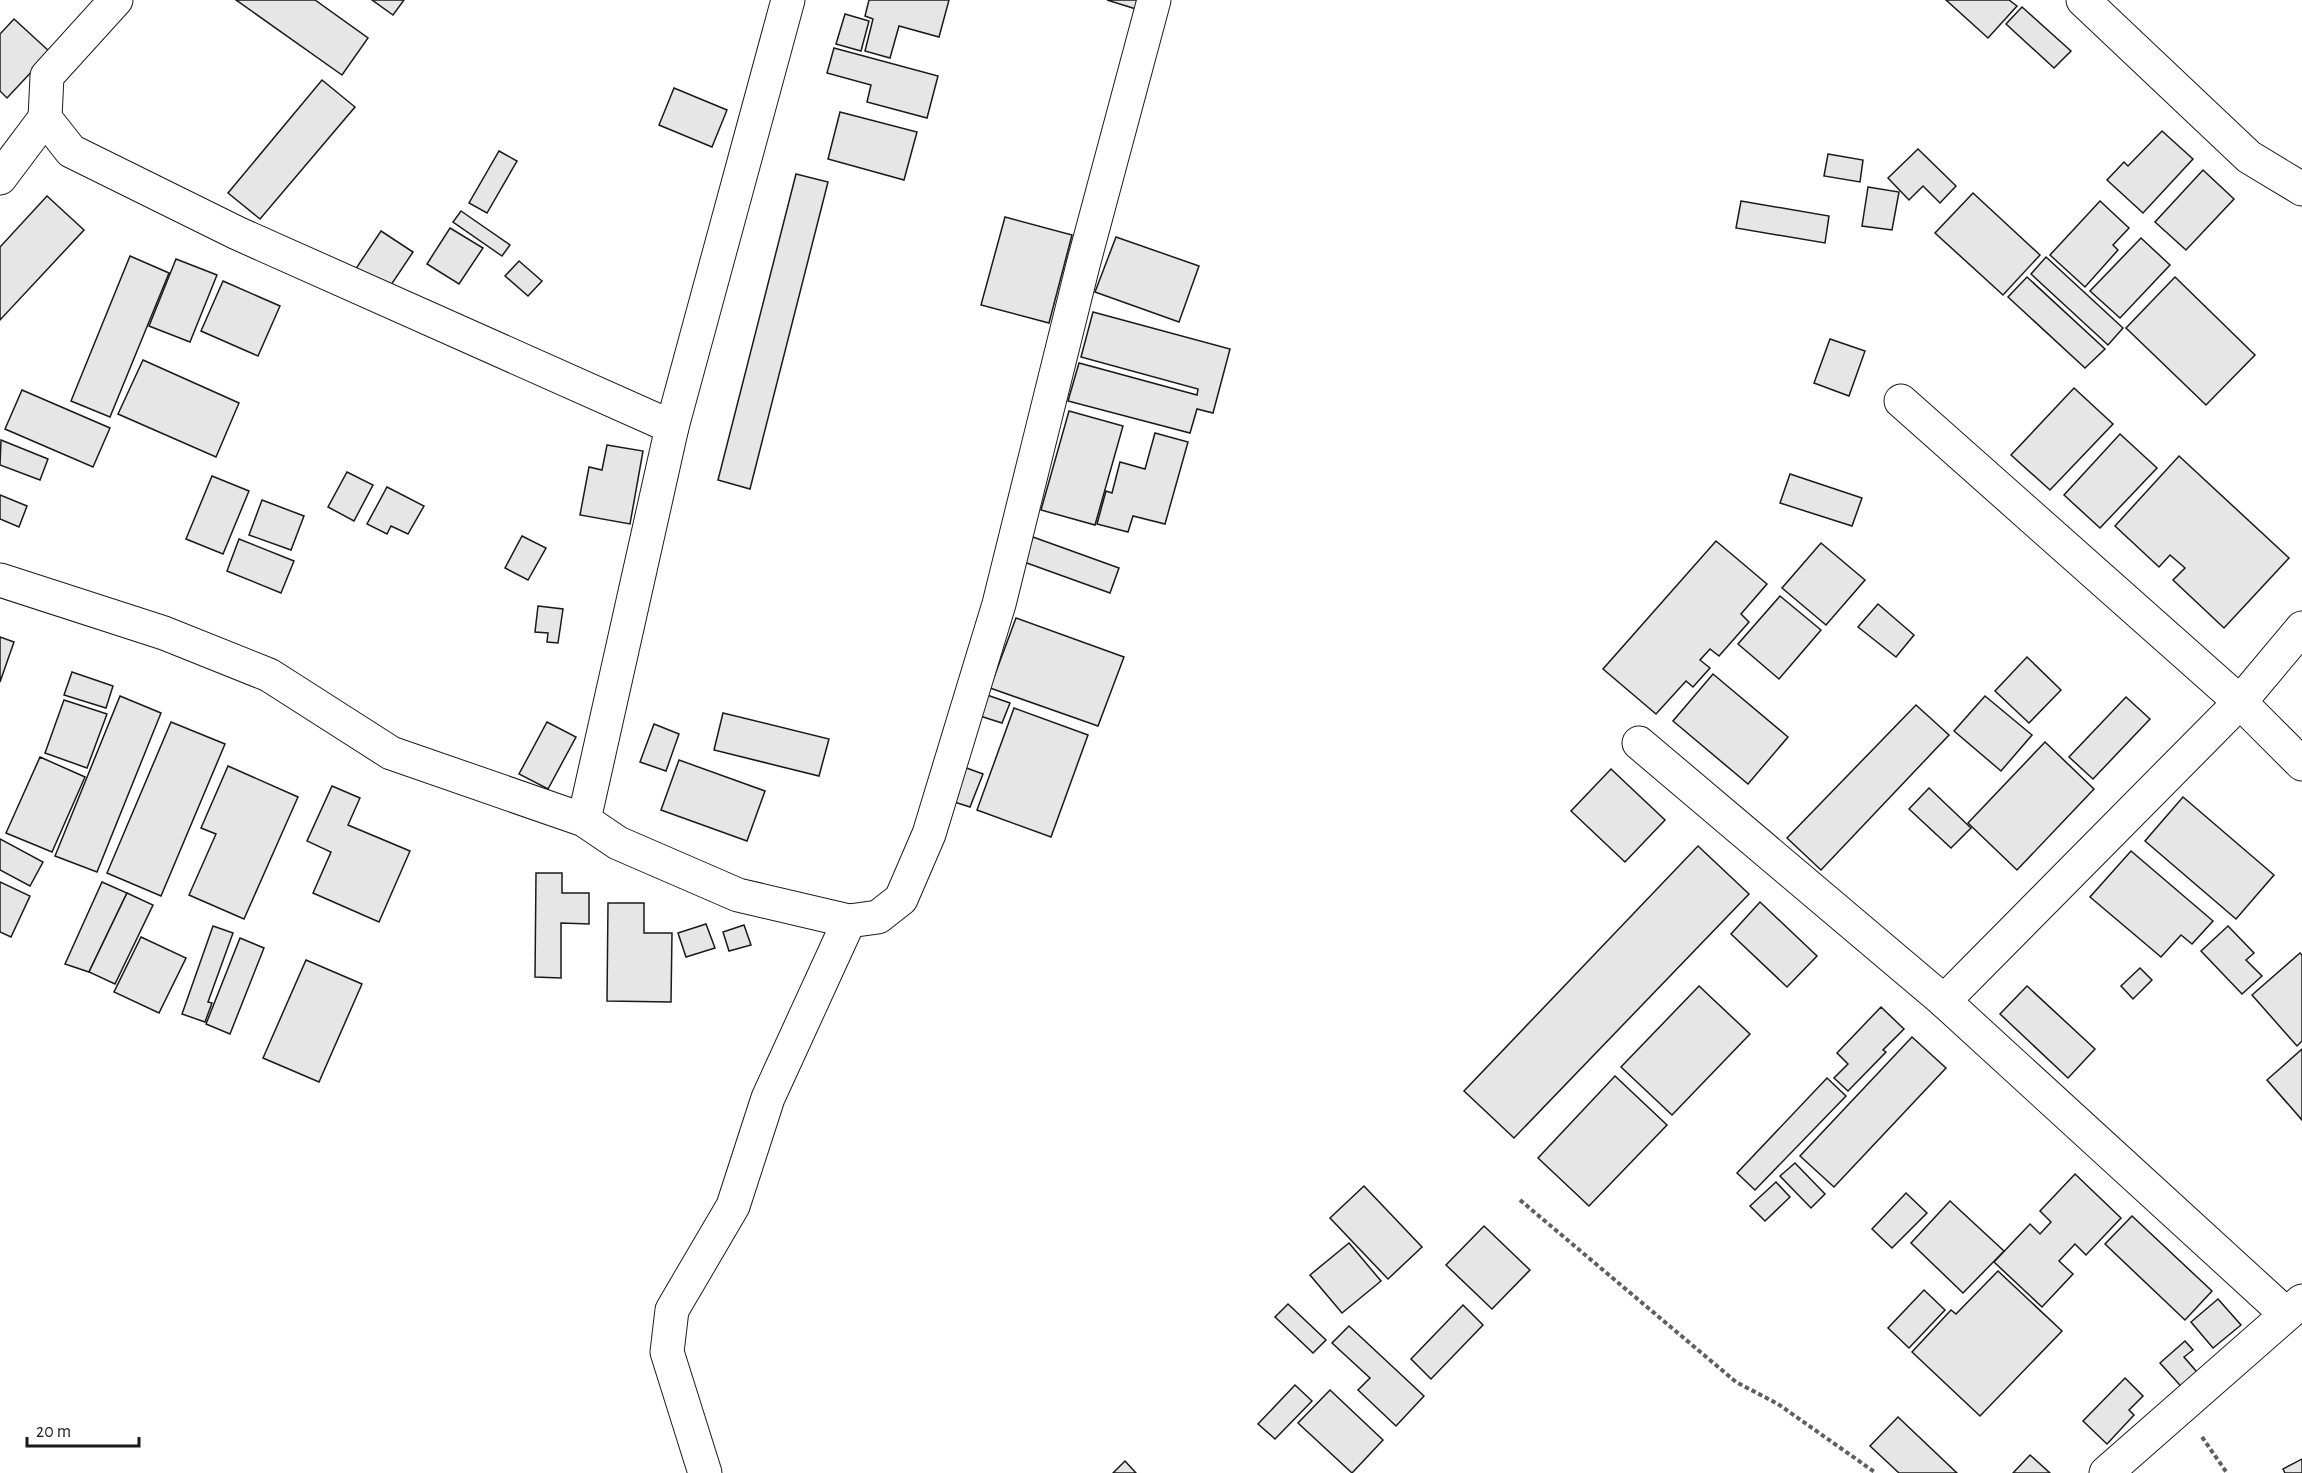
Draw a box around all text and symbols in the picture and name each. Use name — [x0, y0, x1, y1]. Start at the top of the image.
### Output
scale bar — [27, 1410, 140, 1448]
text: 20 m — [36, 1423, 71, 1441]

